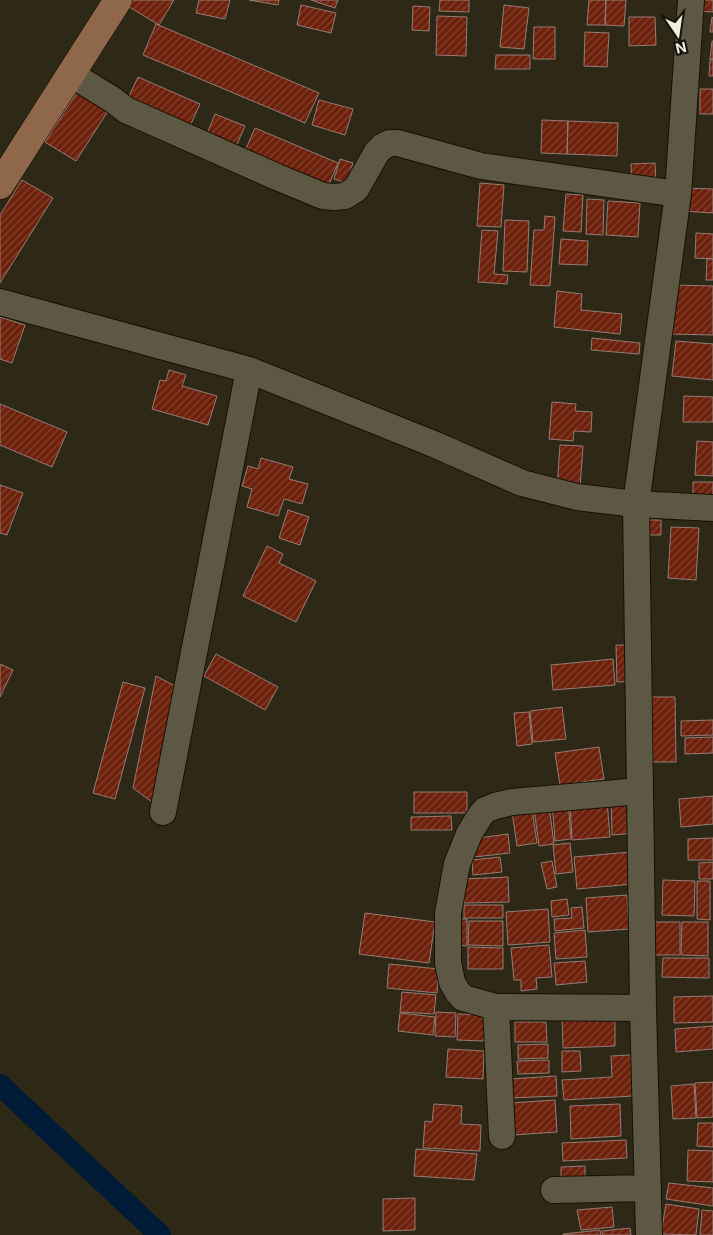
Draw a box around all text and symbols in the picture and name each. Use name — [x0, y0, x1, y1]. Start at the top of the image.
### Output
north arrow — [653, 10, 703, 60]
text: N — [674, 39, 688, 58]

